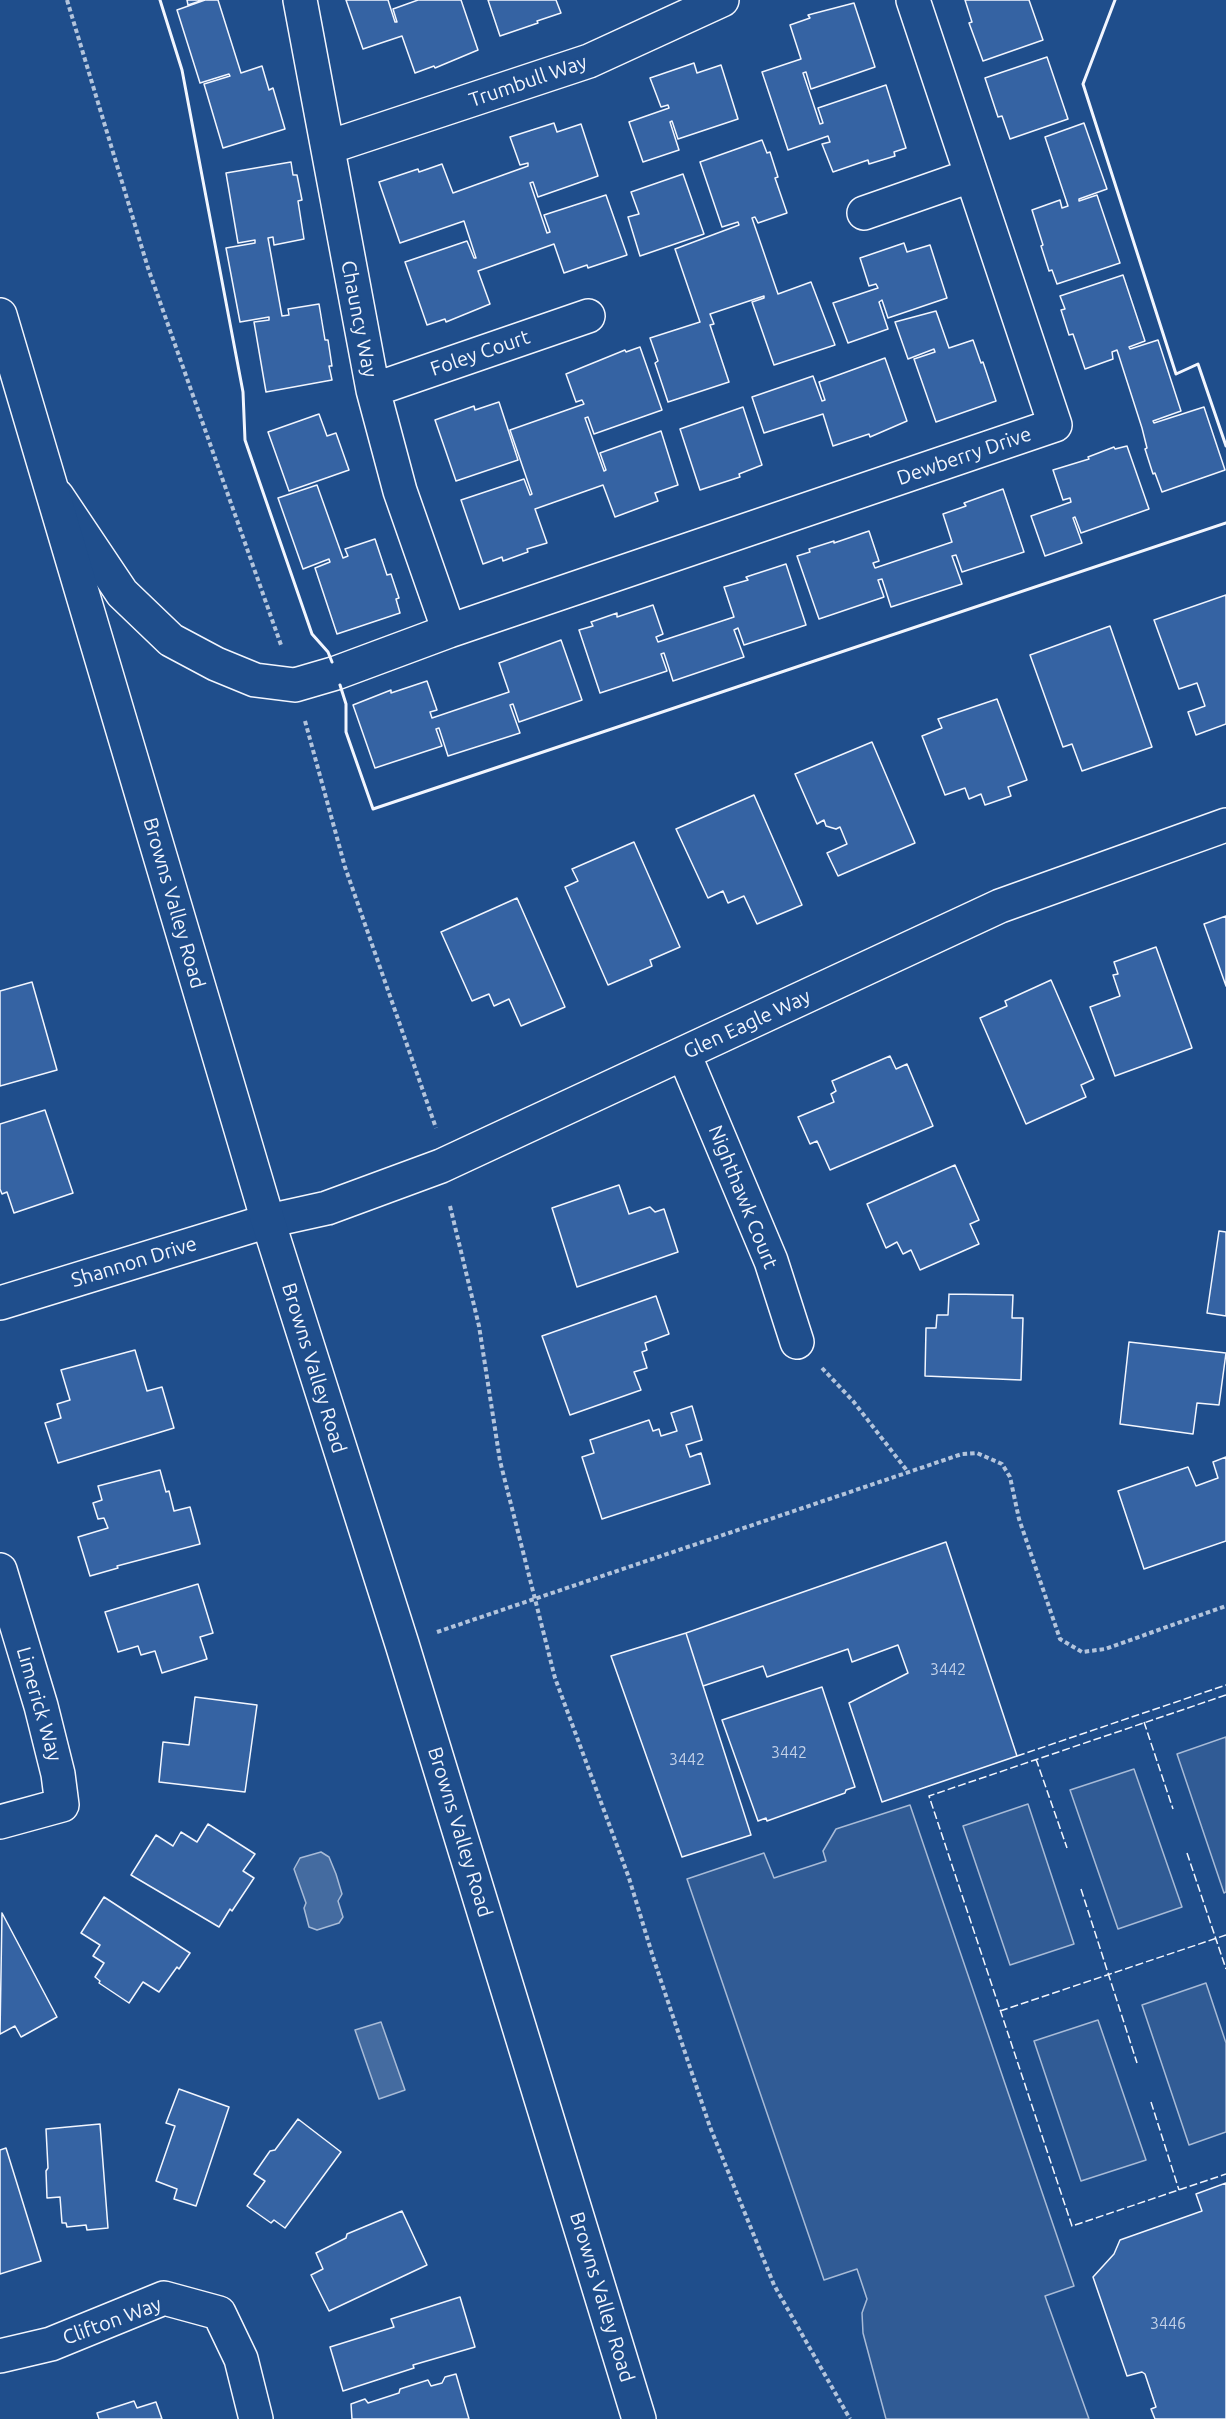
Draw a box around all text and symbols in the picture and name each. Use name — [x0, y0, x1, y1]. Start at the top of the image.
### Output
street label: Trumbull Way — [466, 50, 590, 112]
street label: Chauncy Way — [336, 259, 382, 379]
street label: Foley Court — [427, 325, 533, 381]
street label: Dewberry Drive — [894, 422, 1034, 490]
street label: Browns Valley Road — [138, 815, 210, 991]
street label: Glen Eagle Way — [680, 984, 814, 1064]
street label: Nighthawk Court — [703, 1122, 783, 1272]
street label: Shannon Drive — [68, 1232, 200, 1292]
street label: Browns Valley Road — [277, 1280, 351, 1456]
street label: Limerick Way — [11, 1644, 67, 1764]
house number: 3442 — [930, 1660, 966, 1680]
house number: 3442 — [771, 1743, 807, 1763]
street label: Browns Valley Road — [423, 1744, 497, 1920]
house number: 3442 — [669, 1750, 705, 1770]
street label: Browns Valley Road — [565, 2209, 639, 2385]
street label: Clifton Way — [59, 2292, 165, 2350]
house number: 3446 — [1150, 2314, 1186, 2334]

